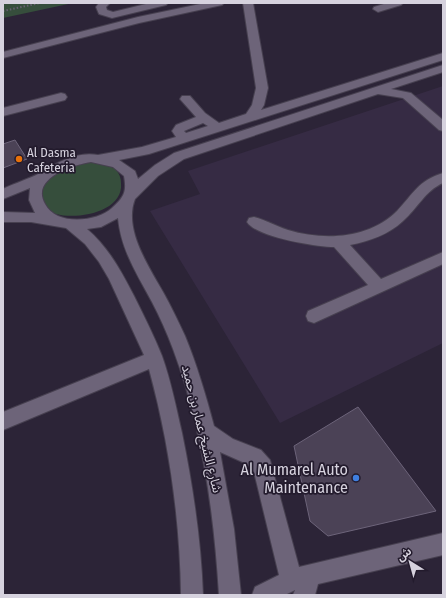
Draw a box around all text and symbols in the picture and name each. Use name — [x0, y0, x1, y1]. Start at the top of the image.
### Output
place label: Al Dasma Cafeteria — [27, 145, 76, 175]
marker: Al Dasma Cafeteria — [14, 154, 24, 164]
street label: شارع الشيخ عمار بن حميد — [176, 364, 225, 495]
place label: Al Mumarel Auto Maintenance — [240, 460, 348, 497]
marker: Al Mumarel Auto Maintenance — [351, 473, 361, 483]
north arrow — [390, 542, 430, 582]
text: ش — [394, 545, 414, 564]

